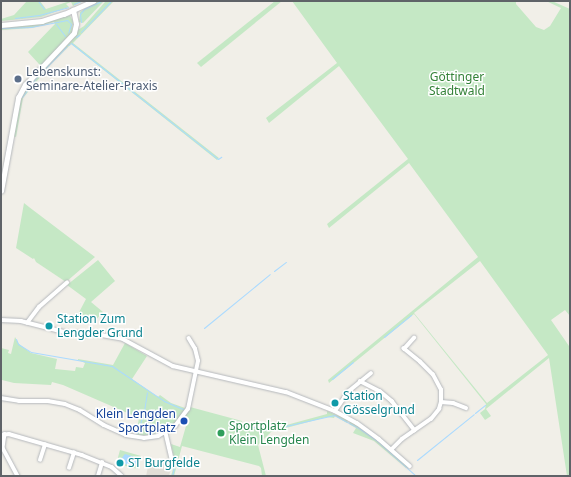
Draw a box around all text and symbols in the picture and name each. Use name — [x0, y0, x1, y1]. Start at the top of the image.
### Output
place label: Lebenskunst: Seminare-Atelier-Praxis — [26, 65, 158, 93]
park label: Göttinger Stadtwald — [429, 70, 485, 98]
marker: Lebenskunst: Seminare-Atelier-Praxis — [13, 74, 23, 84]
place label: Station Zum Lengder Grund — [57, 312, 143, 340]
marker: Station Zum Lengder Grund — [44, 321, 54, 331]
place label: Station Gösselgrund — [343, 389, 415, 417]
marker: Station Gösselgrund — [330, 398, 340, 408]
place label: Klein Lengden Sportplatz — [96, 407, 176, 435]
marker: Klein Lengden Sportplatz — [179, 416, 189, 426]
place label: Sportplatz Klein Lengden — [229, 419, 309, 447]
marker: Sportplatz Klein Lengden — [216, 428, 226, 438]
place label: ST Burgfelde — [128, 456, 200, 470]
marker: ST Burgfelde — [115, 458, 125, 468]

